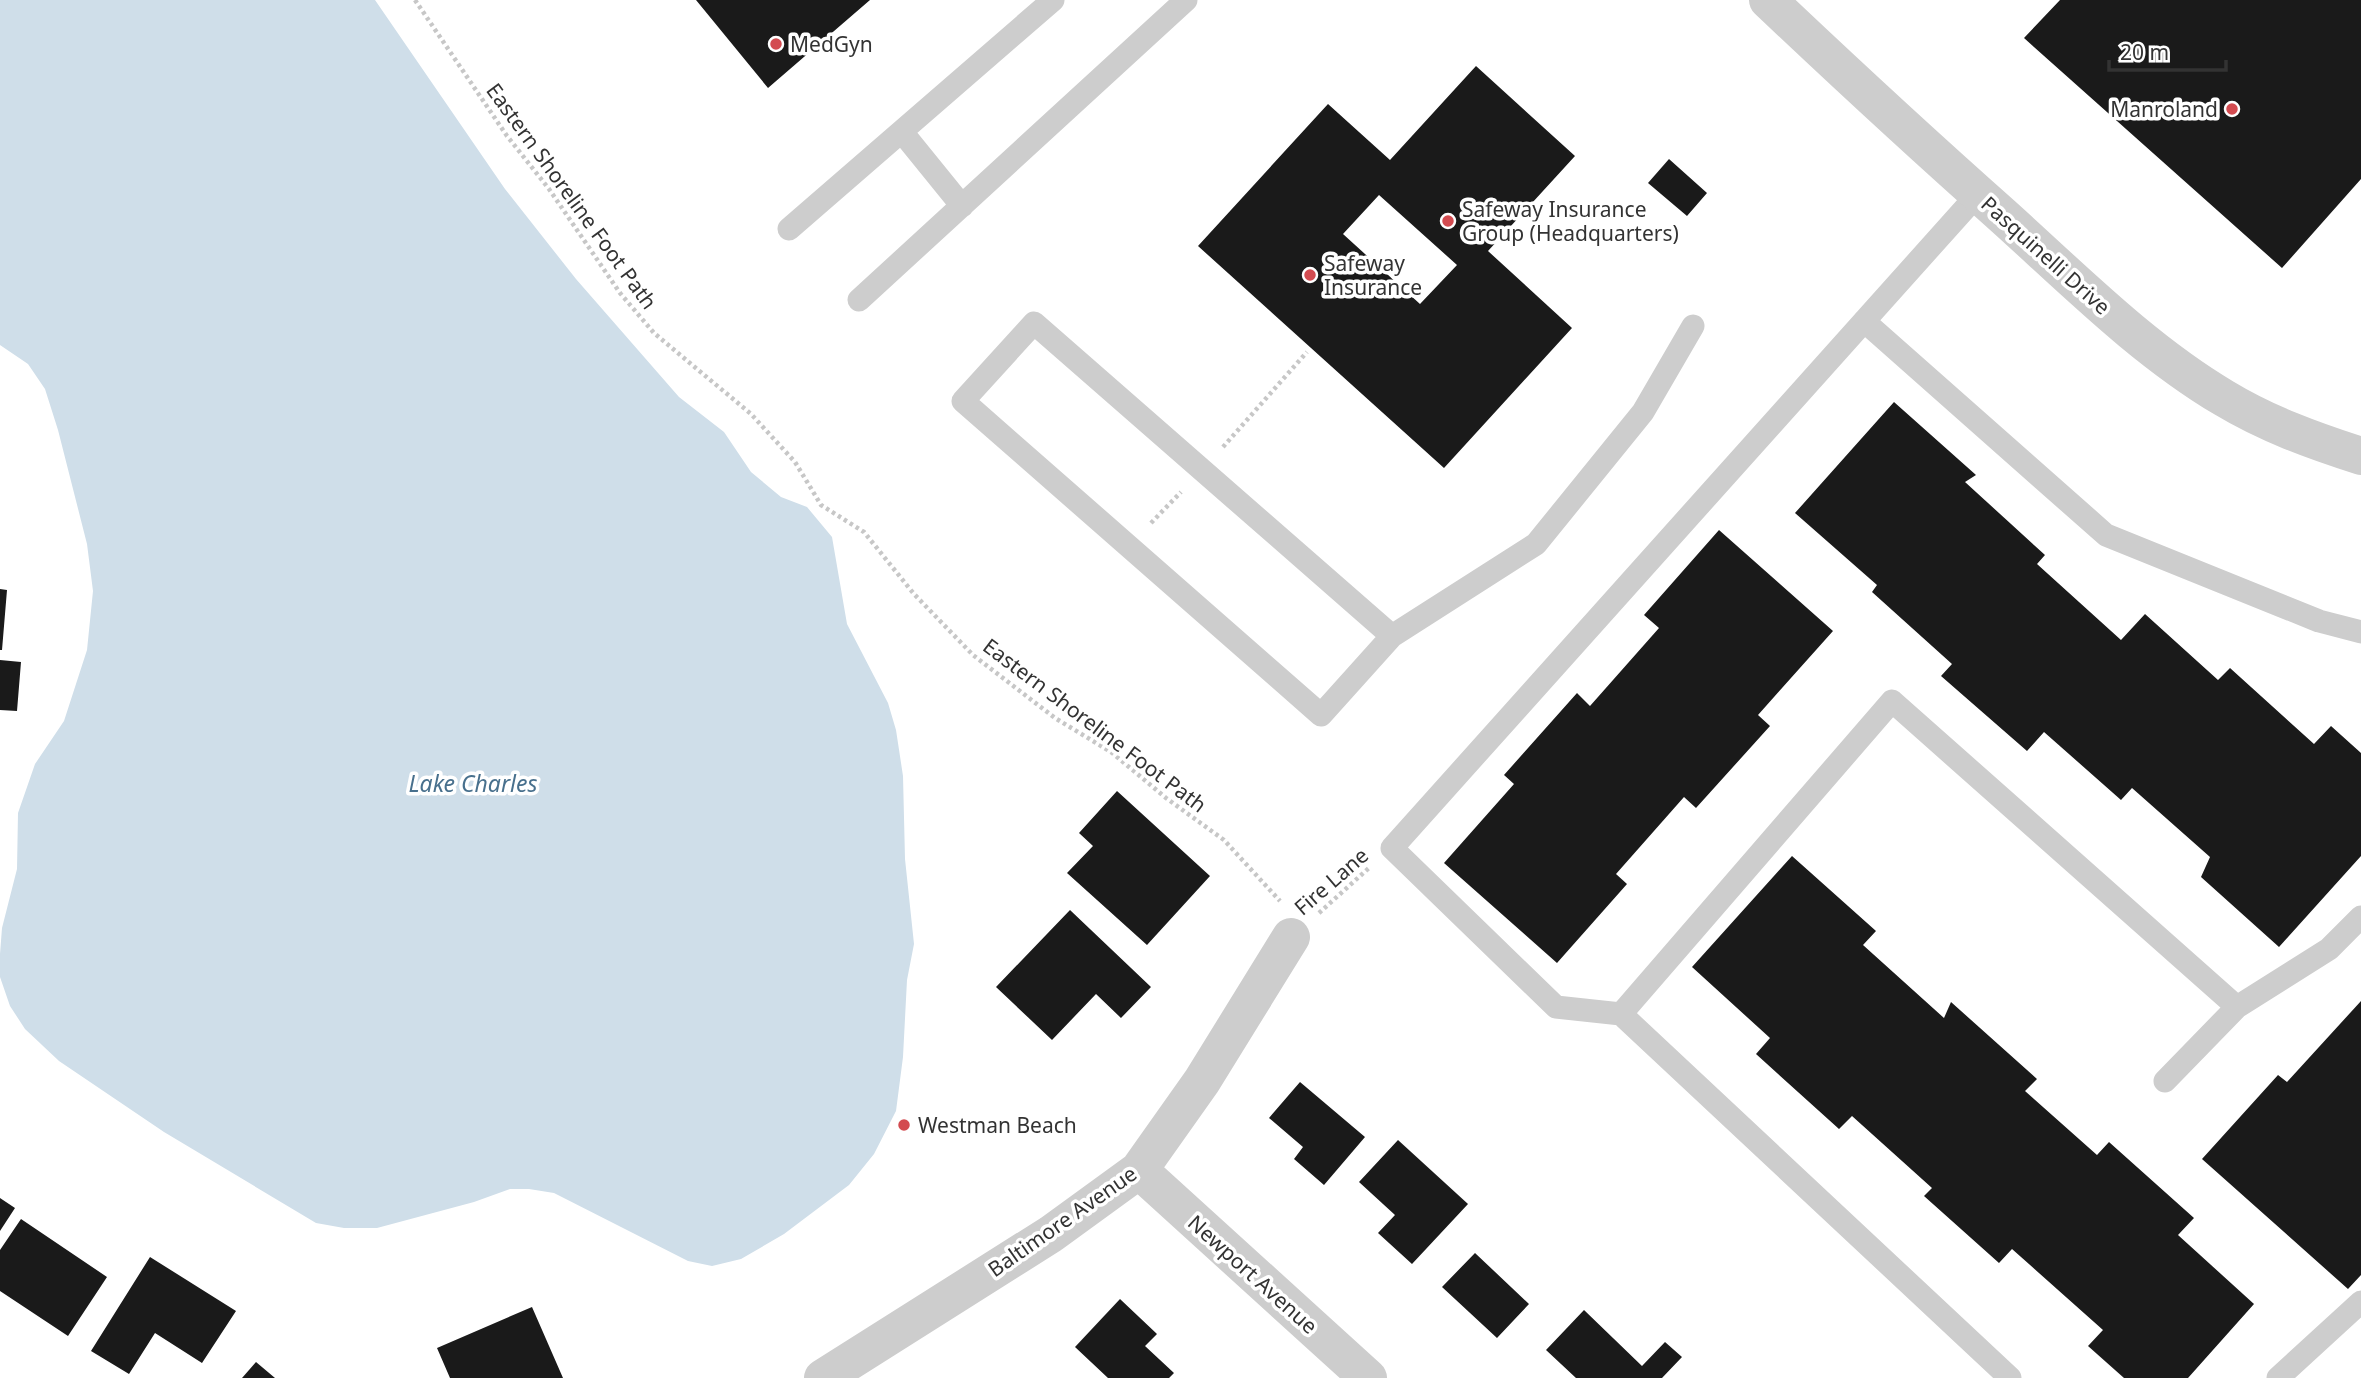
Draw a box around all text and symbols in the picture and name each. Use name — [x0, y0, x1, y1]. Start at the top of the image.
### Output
scale bar — [2109, 28, 2226, 72]
place label: MedGyn — [790, 30, 873, 58]
marker: MedGyn — [768, 36, 784, 52]
text: 20 m — [2120, 38, 2169, 66]
street label: Eastern Shoreline Foot Path — [480, 77, 664, 315]
place label: Manroland — [2110, 95, 2218, 123]
marker: Manroland — [2224, 101, 2240, 117]
street label: Pasquinelli Drive — [1976, 190, 2116, 320]
place label: Safeway Insurance Group (Headquarters) — [1462, 195, 1679, 247]
marker: Safeway Insurance Group (Headquarters) — [1440, 213, 1456, 229]
place label: Safeway Insurance — [1324, 249, 1422, 301]
marker: Safeway Insurance — [1302, 267, 1318, 283]
street label: Eastern Shoreline Foot Path — [978, 632, 1212, 818]
water label: Lake Charles — [409, 767, 537, 799]
street label: Fire Lane — [1288, 841, 1374, 921]
place label: Westman Beach — [918, 1111, 1077, 1139]
marker: Westman Beach — [896, 1117, 912, 1133]
street label: Baltimore Avenue — [982, 1159, 1142, 1283]
street label: Newport Avenue — [1182, 1208, 1324, 1340]

